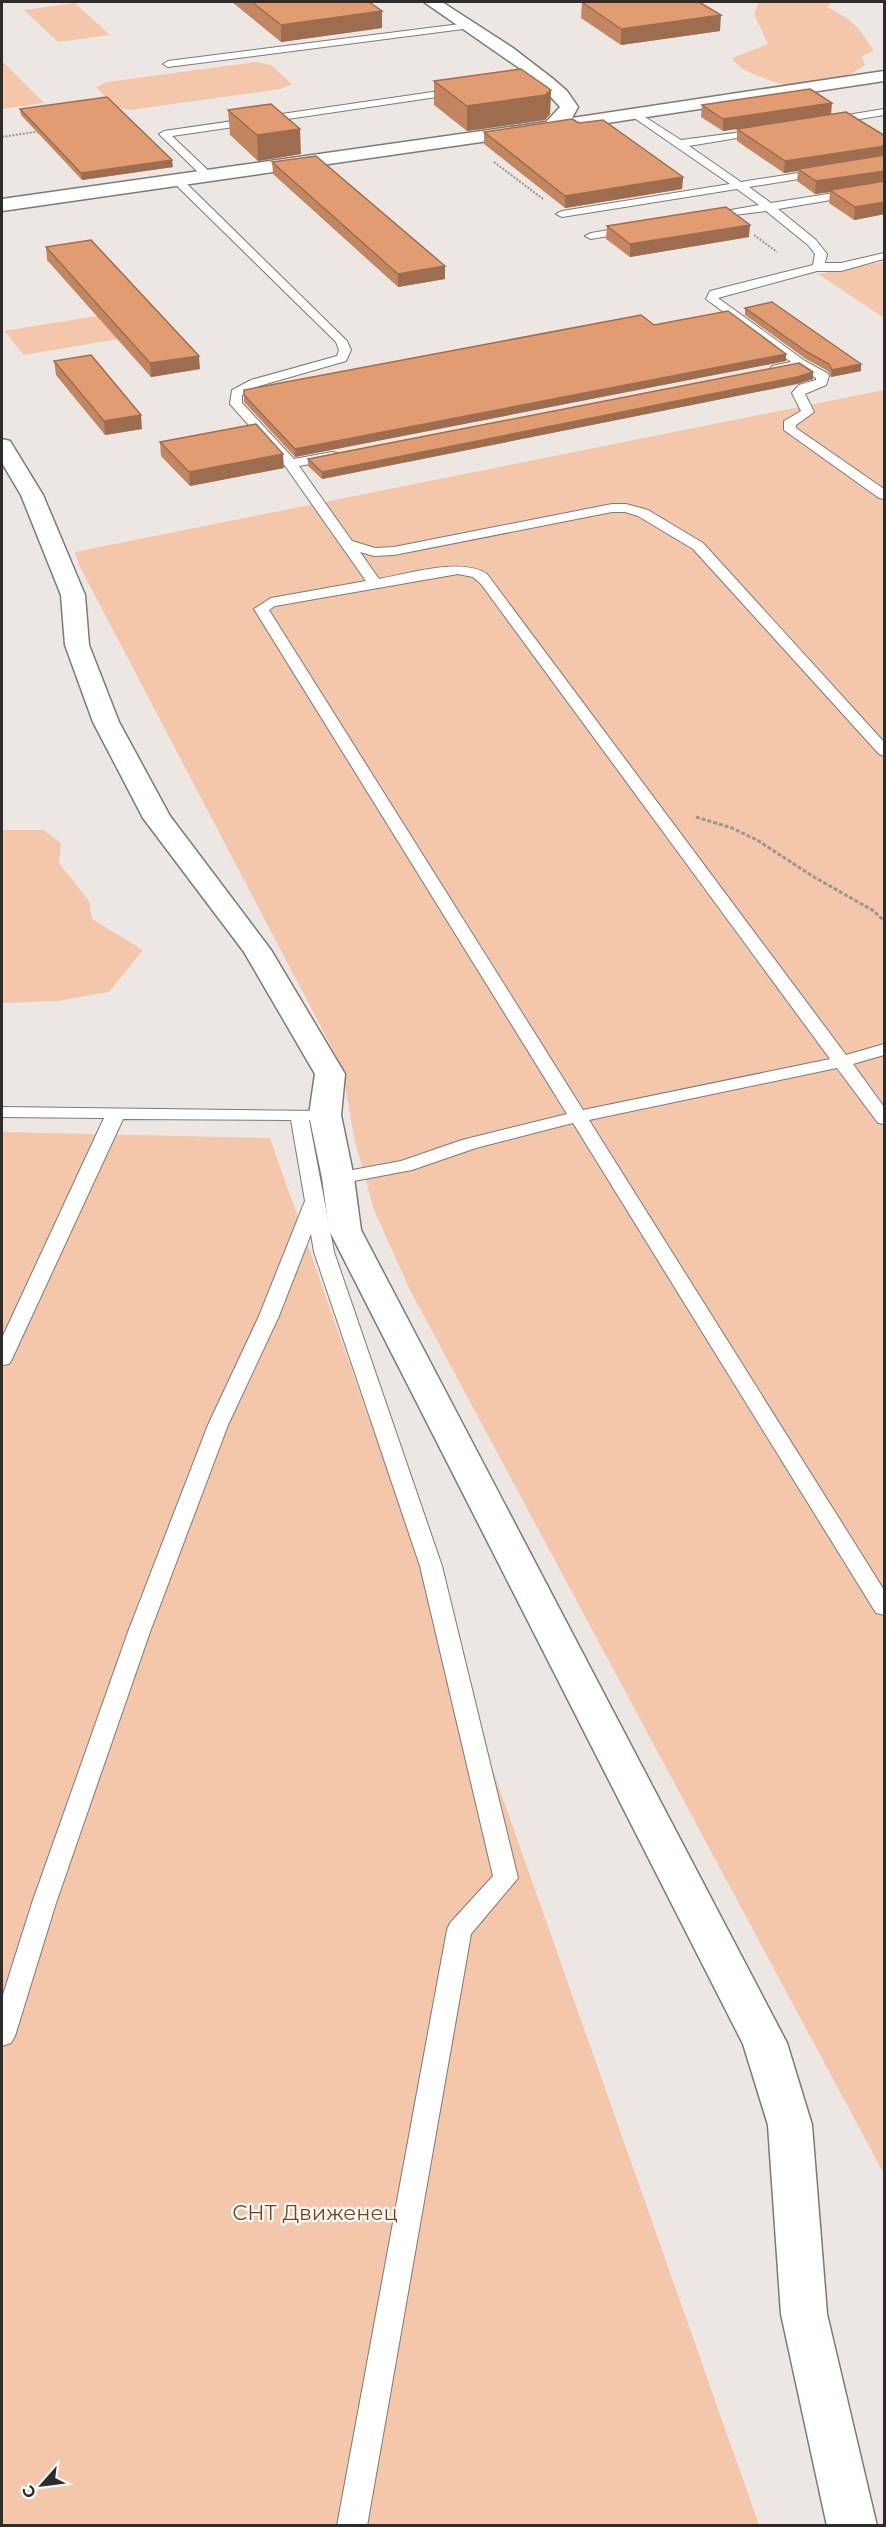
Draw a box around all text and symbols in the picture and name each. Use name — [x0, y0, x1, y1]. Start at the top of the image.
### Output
park label: СНТ Движенец — [232, 2200, 398, 2225]
north arrow — [12, 2455, 72, 2515]
text: С — [18, 2482, 40, 2501]

